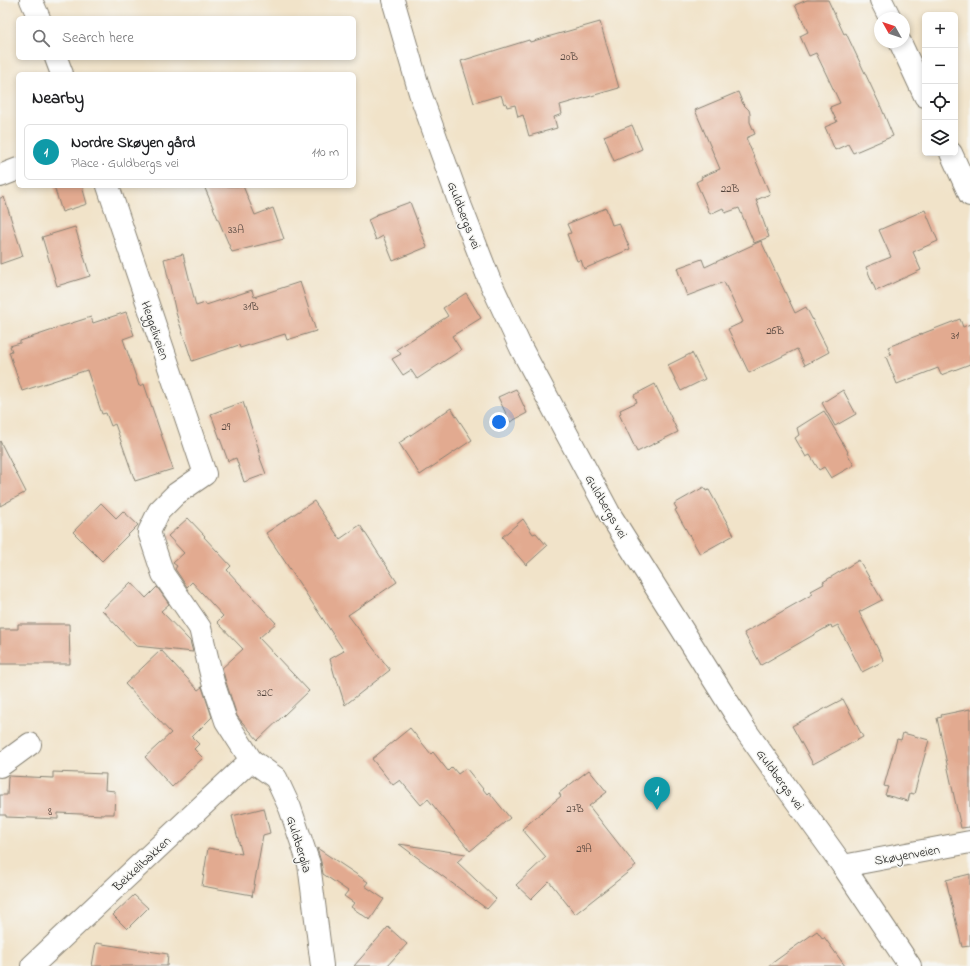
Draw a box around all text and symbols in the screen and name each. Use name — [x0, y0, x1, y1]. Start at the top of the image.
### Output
north arrow — [874, 12, 910, 48]
map controls — [922, 12, 958, 156]
button: + — [922, 12, 958, 48]
search box — [16, 16, 356, 60]
icon: search — [30, 27, 52, 49]
text: Search here — [62, 27, 134, 49]
button: − — [922, 48, 958, 84]
house number: 20B — [560, 49, 578, 65]
button: locate — [922, 84, 958, 120]
text: Nearby — [32, 86, 84, 111]
button: layers — [922, 120, 958, 156]
text: Nordre Skøyen gård — [71, 132, 195, 154]
text: 1 — [44, 143, 48, 162]
text: 110 m — [312, 143, 339, 162]
text: Place · Guldbergs vei — [71, 154, 179, 173]
street label: Guldbergs vei — [441, 179, 485, 252]
house number: 22B — [721, 181, 740, 197]
house number: 33A — [228, 222, 244, 238]
street label: Heggeliveien — [135, 298, 174, 363]
house number: 31B — [243, 299, 259, 315]
house number: 26B — [766, 323, 784, 339]
house number: 31 — [951, 328, 960, 344]
your location — [489, 412, 509, 432]
house number: 29 — [222, 419, 231, 435]
street label: Guldbergs vei — [579, 471, 632, 543]
house number: 32C — [257, 685, 273, 701]
street label: Guldbergs vei — [750, 746, 808, 815]
pin: 1 — [644, 777, 670, 810]
house number: 27B — [566, 801, 584, 817]
house number: 8 — [48, 804, 52, 820]
street label: Guldberglia — [280, 814, 316, 876]
street label: Bekkelibakken — [108, 832, 175, 897]
street label: Skøyenveien — [873, 840, 942, 872]
house number: 29A — [576, 841, 592, 857]

